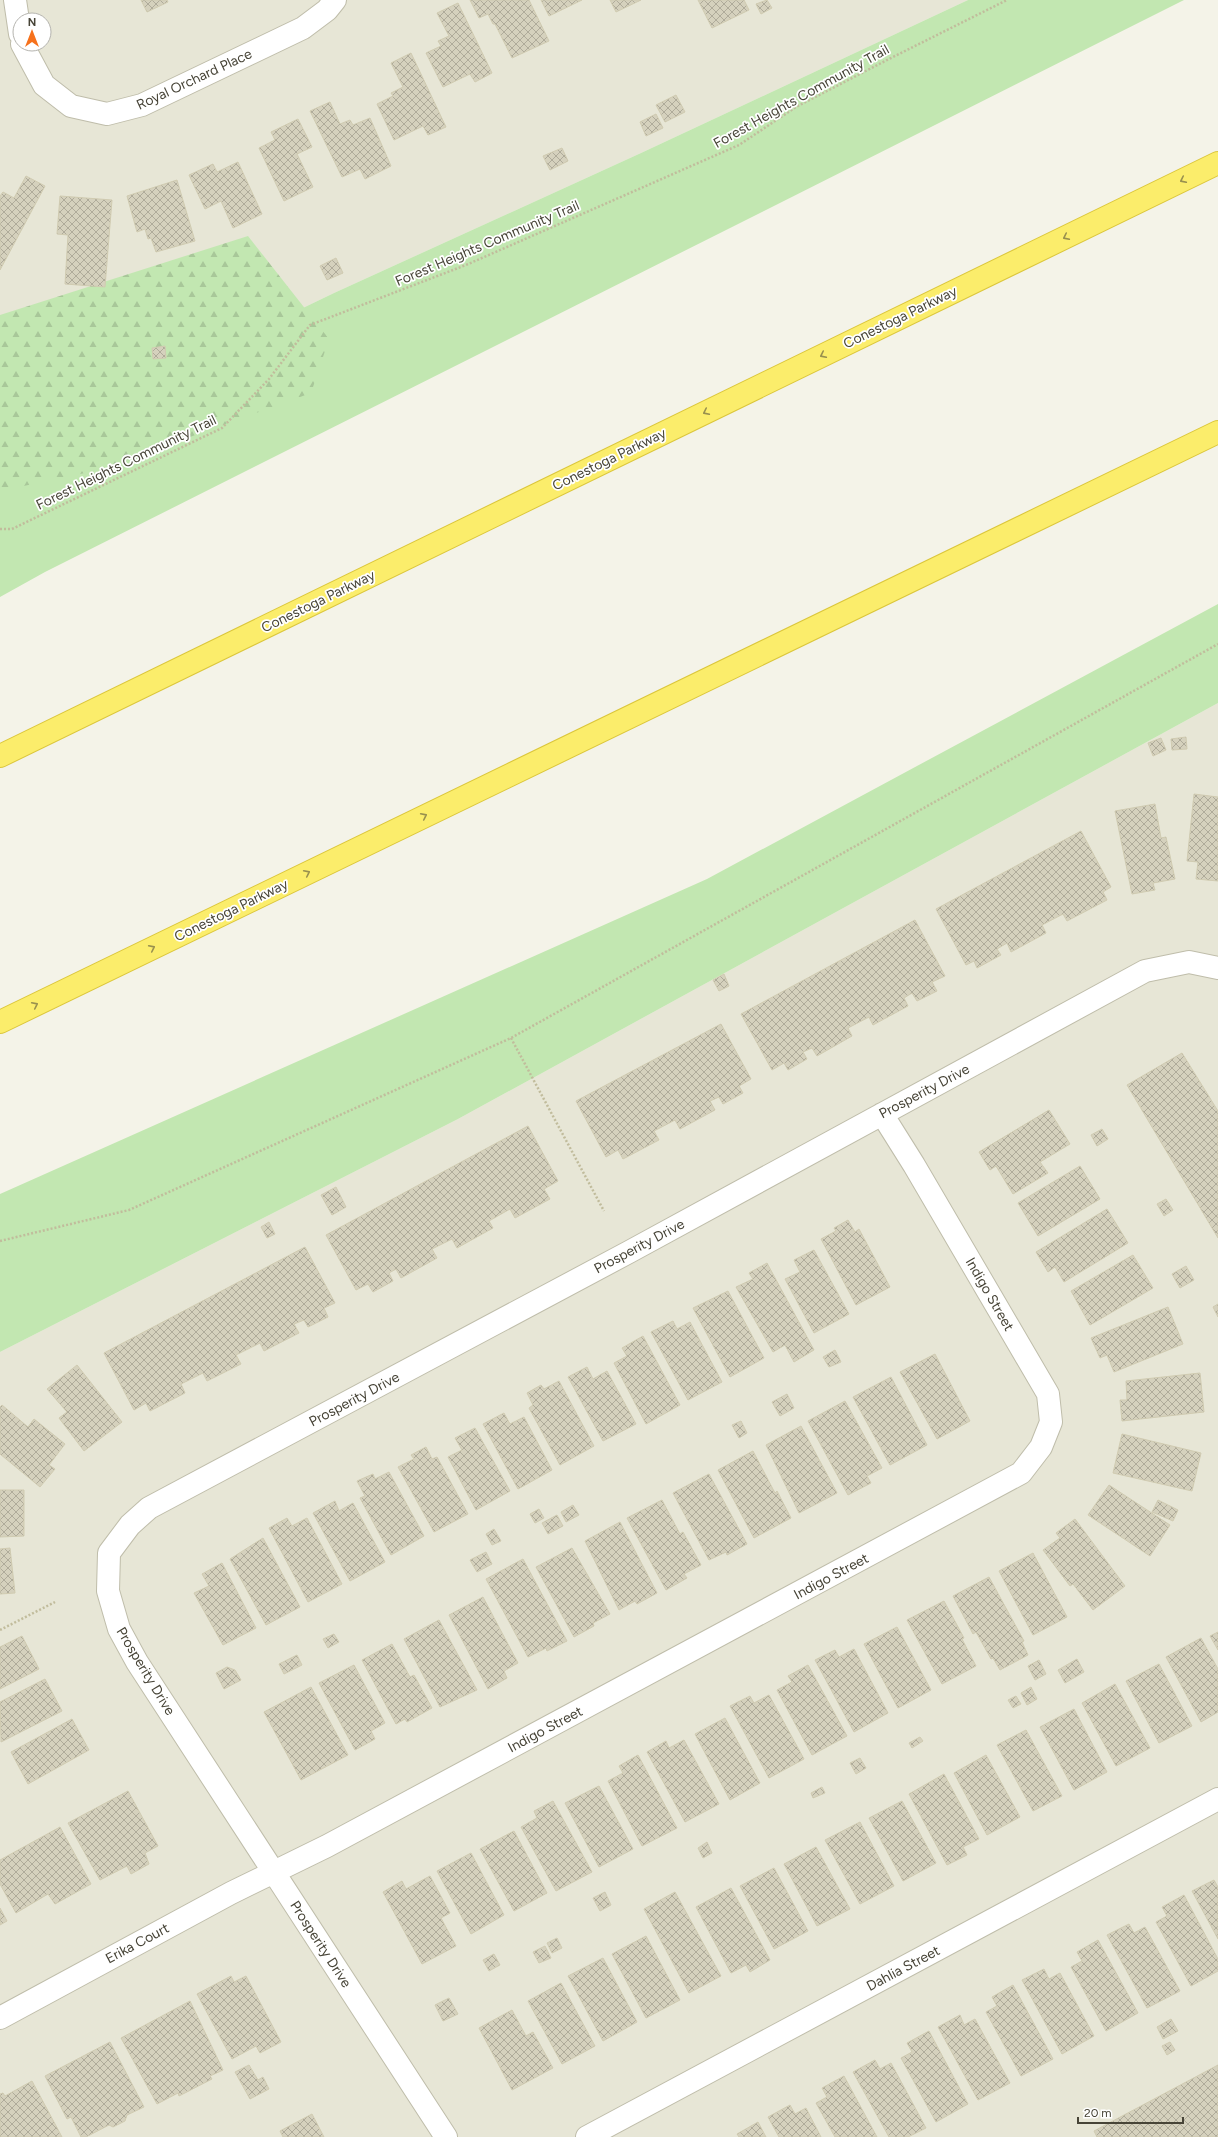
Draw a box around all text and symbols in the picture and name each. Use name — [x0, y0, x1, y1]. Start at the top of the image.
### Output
north arrow — [12, 12, 52, 52]
text: N — [28, 16, 36, 29]
street label: Forest Heights Community Trail — [710, 41, 892, 152]
street label: Royal Orchard Place — [134, 45, 255, 114]
one-way arrow — [1180, 175, 1187, 183]
street label: Forest Heights Community Trail — [393, 197, 582, 290]
one-way arrow — [1063, 232, 1070, 239]
street label: Conestoga Parkway — [841, 282, 960, 352]
one-way arrow — [820, 350, 828, 358]
one-way arrow — [703, 407, 711, 415]
street label: Forest Heights Community Trail — [33, 411, 219, 514]
street label: Conestoga Parkway — [550, 424, 669, 494]
street label: Conestoga Parkway — [259, 566, 378, 636]
one-way arrow — [420, 813, 427, 821]
one-way arrow — [303, 870, 310, 878]
street label: Conestoga Parkway — [172, 875, 291, 945]
one-way arrow — [148, 945, 155, 953]
one-way arrow — [31, 1002, 38, 1010]
street label: Prosperity Drive — [876, 1060, 973, 1122]
street label: Prosperity Drive — [591, 1215, 688, 1277]
street label: Indigo Street — [962, 1254, 1017, 1334]
street label: Prosperity Drive — [306, 1368, 403, 1430]
street label: Indigo Street — [791, 1550, 871, 1603]
street label: Prosperity Drive — [113, 1624, 179, 1719]
street label: Indigo Street — [505, 1703, 585, 1756]
street label: Prosperity Drive — [286, 1898, 355, 1991]
street label: Erika Court — [103, 1920, 172, 1967]
street label: Dahlia Street — [864, 1942, 943, 1995]
scale bar — [1078, 2099, 1183, 2125]
text: 20 m — [1084, 2106, 1112, 2120]

